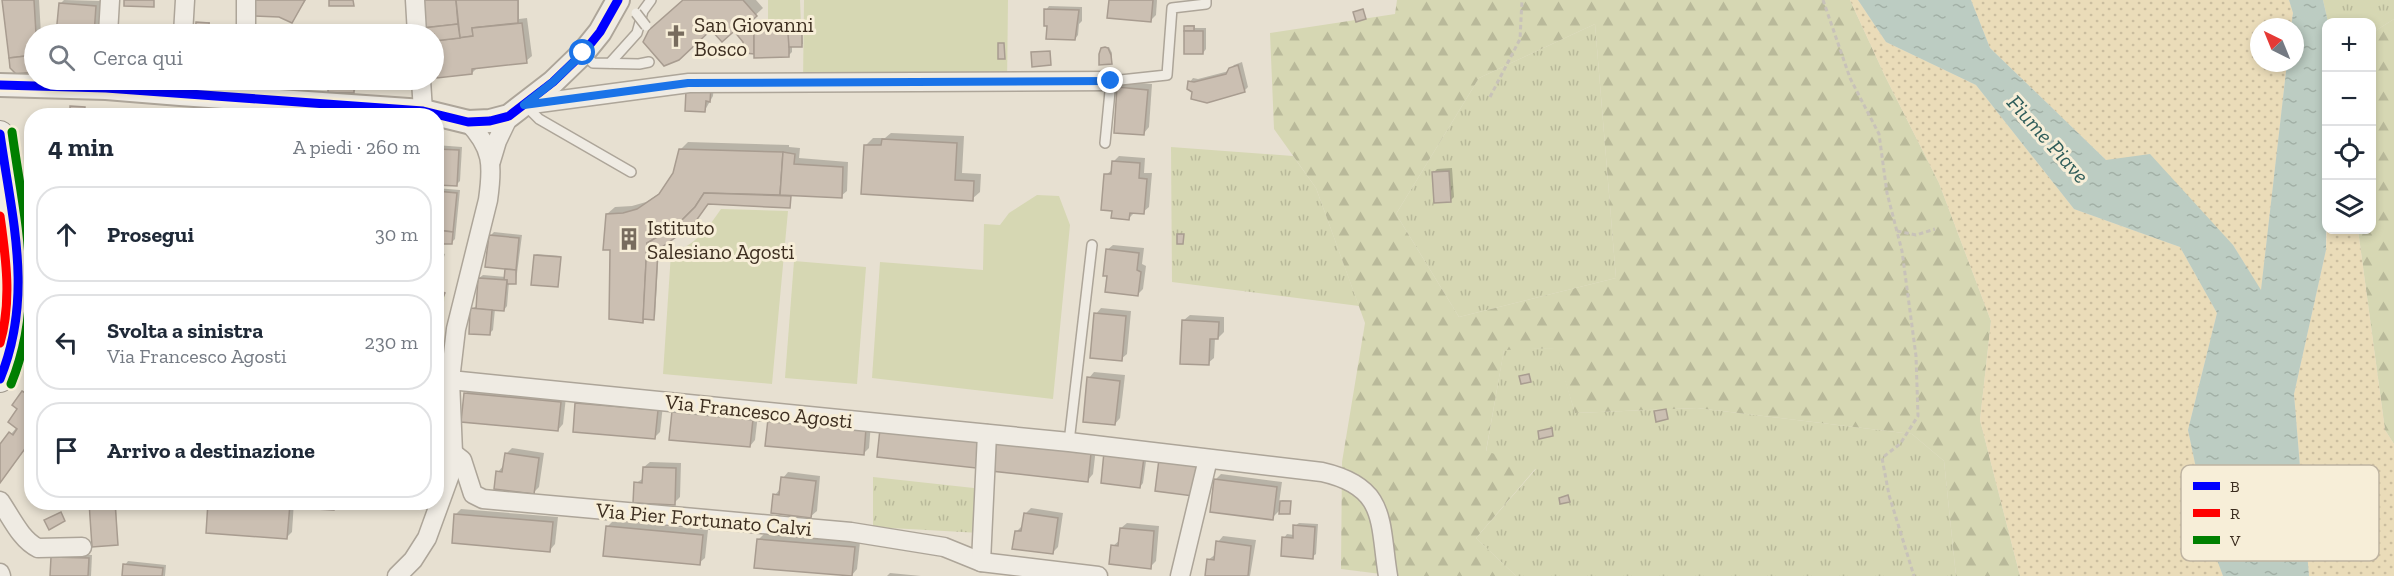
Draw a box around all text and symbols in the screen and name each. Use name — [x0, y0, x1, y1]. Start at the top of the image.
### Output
place label: San Giovanni Bosco — [694, 12, 814, 61]
north arrow — [2250, 18, 2304, 72]
map controls — [2322, 18, 2376, 234]
button: + — [2322, 18, 2376, 72]
church icon: San Giovanni Bosco — [663, 23, 689, 49]
search box — [24, 24, 444, 90]
route start — [569, 39, 595, 65]
icon: search — [45, 41, 78, 74]
text: Cerca qui — [93, 44, 183, 71]
route end — [1097, 67, 1123, 93]
button: − — [2322, 72, 2376, 126]
water label: Fiume Piave — [2001, 89, 2095, 189]
button: locate — [2322, 126, 2376, 180]
text: 4 min — [48, 131, 114, 163]
text: A piedi · 260 m — [293, 135, 420, 159]
button: layers — [2322, 180, 2376, 234]
place label: Istituto Salesiano Agosti — [647, 215, 795, 264]
icon: ahead — [50, 218, 83, 251]
text: Prosegui — [107, 221, 194, 248]
text: 30 m — [375, 222, 418, 246]
building icon: Istituto Salesiano Agosti — [616, 226, 642, 252]
text: Svolta a sinistra — [107, 317, 263, 344]
icon: left — [50, 326, 83, 359]
text: 230 m — [365, 330, 418, 354]
text: Via Francesco Agosti — [107, 344, 287, 368]
street label: Via Francesco Agosti — [663, 389, 854, 433]
icon: arrive — [50, 434, 83, 467]
text: Arrivo a destinazione — [107, 437, 315, 464]
legend — [2181, 465, 2379, 561]
text: B — [2230, 477, 2240, 496]
street label: Via Pier Fortunato Calvi — [594, 497, 813, 541]
text: R — [2230, 504, 2240, 523]
text: V — [2229, 531, 2241, 550]

